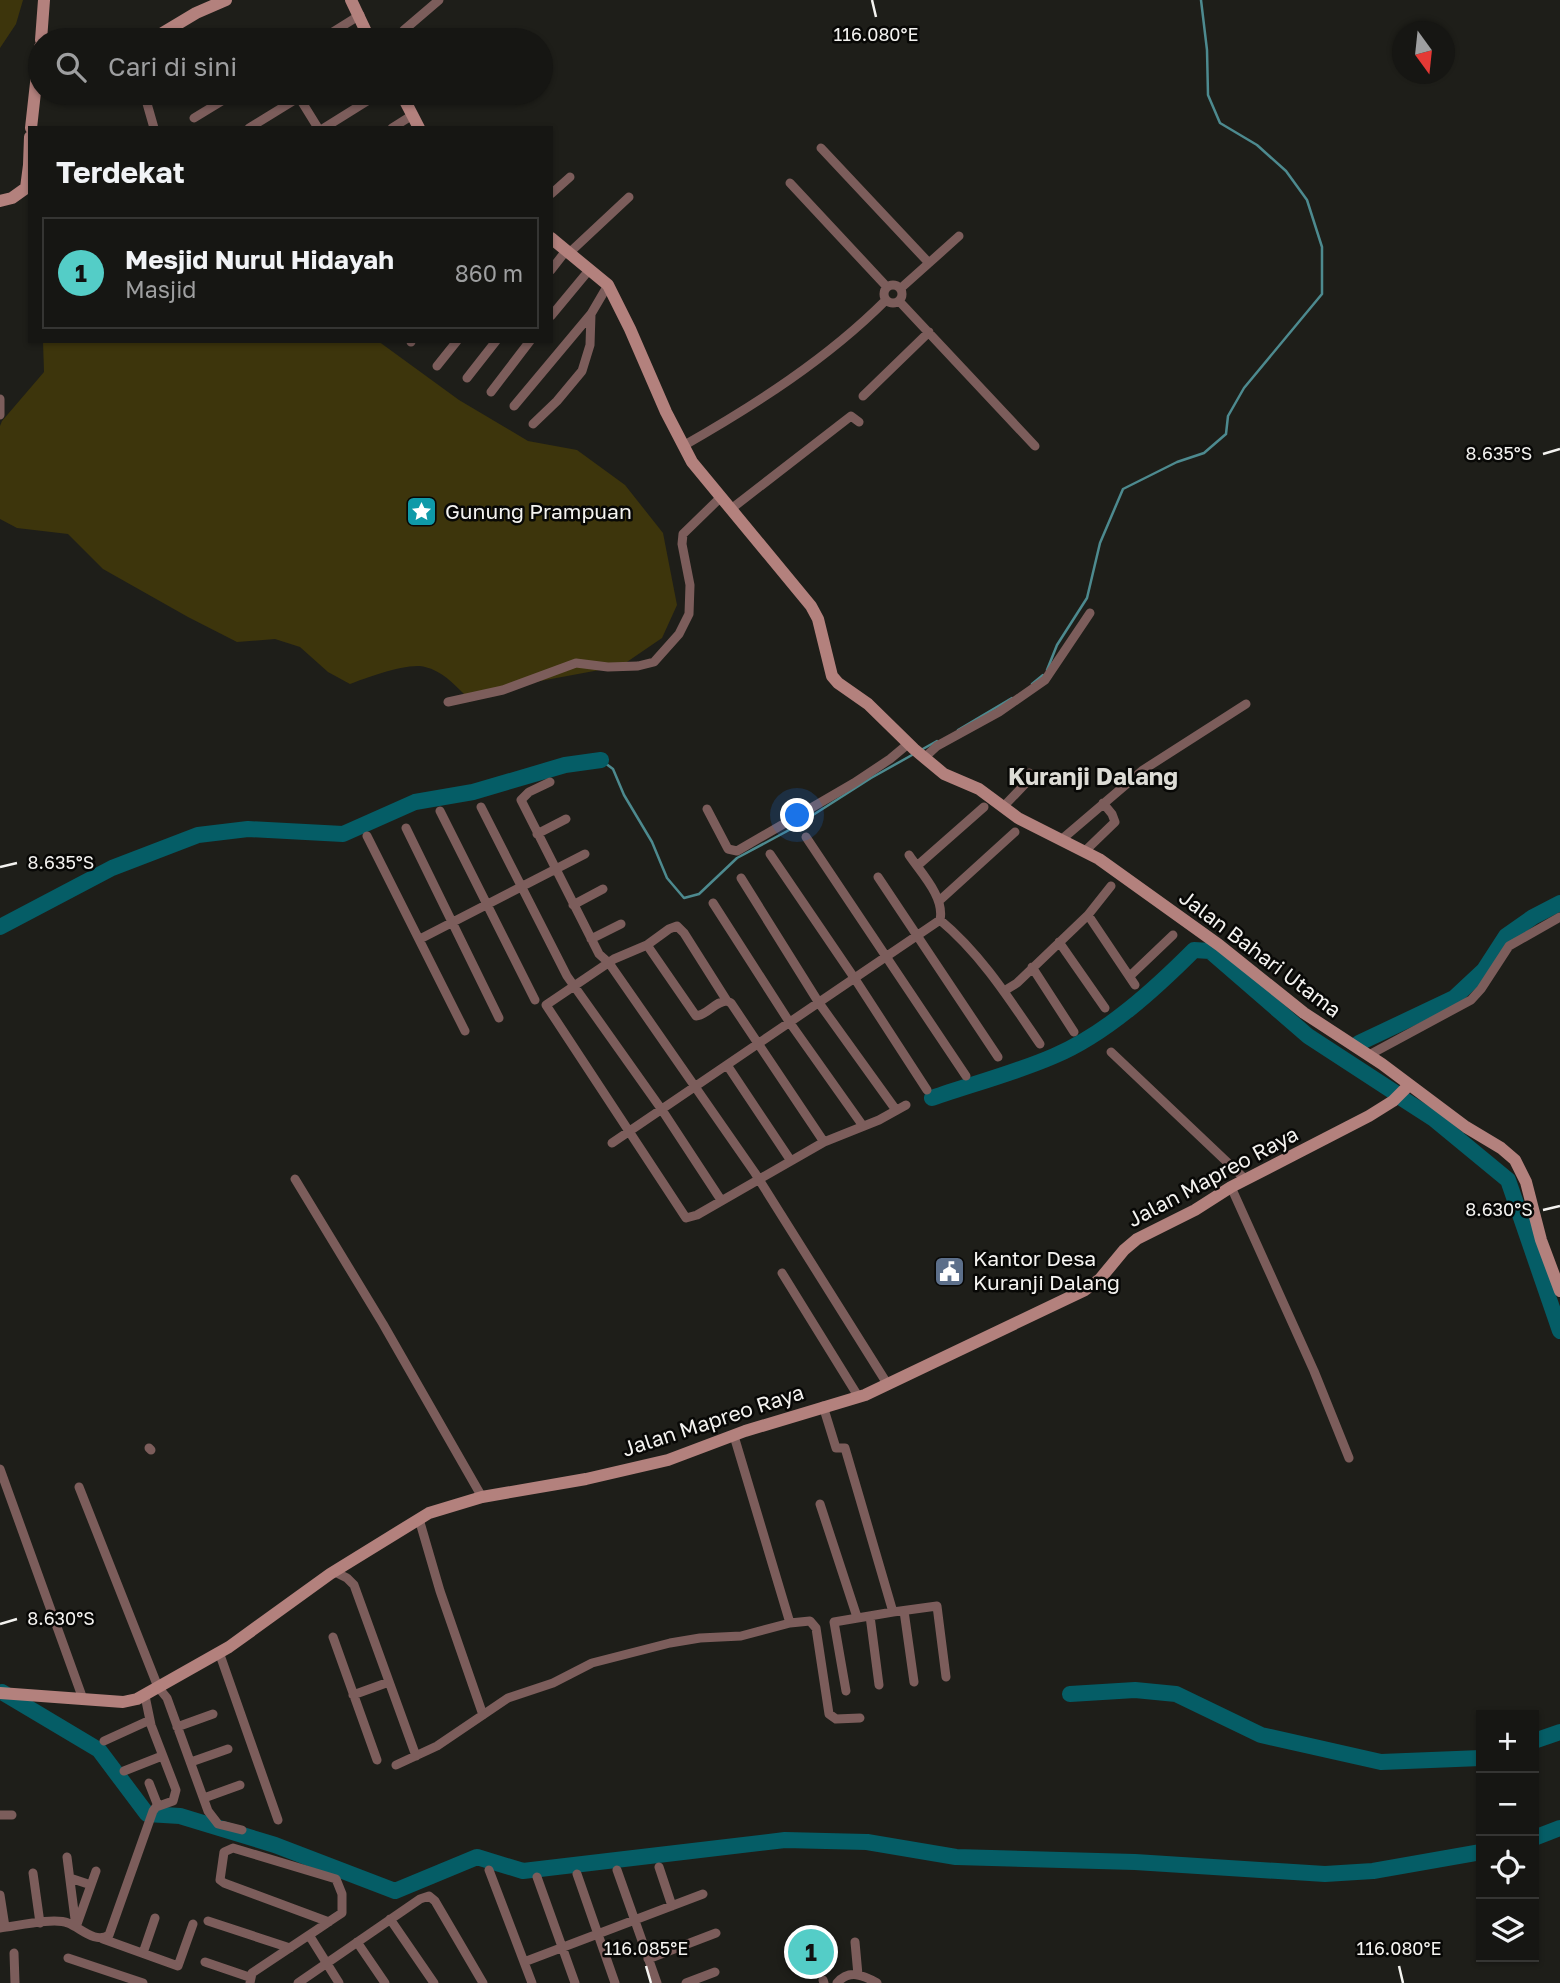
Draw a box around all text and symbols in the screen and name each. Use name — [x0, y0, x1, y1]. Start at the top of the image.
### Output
north arrow — [1392, 21, 1455, 84]
text: 116.080°E — [833, 23, 919, 45]
search box — [28, 28, 553, 105]
icon: search — [52, 48, 90, 86]
text: Cari di sini — [108, 51, 237, 82]
text: Terdekat — [56, 154, 185, 190]
text: Mesjid Nurul Hidayah — [125, 244, 394, 275]
text: 1 — [75, 259, 87, 287]
text: 860 m — [455, 259, 523, 287]
text: Masjid — [125, 275, 196, 303]
text: 8.635°S — [1466, 442, 1532, 464]
place icon: Gunung Prampuan — [405, 495, 439, 529]
place label: Gunung Prampuan — [445, 498, 632, 524]
district label: Kuranji Dalang — [1008, 761, 1178, 790]
your location — [780, 798, 814, 832]
text: 8.635°S — [28, 851, 94, 873]
street label: Jalan Bahari Utama — [1174, 884, 1347, 1023]
street label: Jalan Mapreo Raya — [1123, 1120, 1302, 1232]
text: 8.630°S — [1465, 1198, 1533, 1220]
place label: Kantor Desa Kuranji Dalang — [973, 1245, 1120, 1295]
public building icon: Kantor Desa Kuranji Dalang — [933, 1254, 967, 1288]
street label: Jalan Mapreo Raya — [618, 1378, 807, 1462]
text: 8.630°S — [27, 1607, 95, 1629]
map controls — [1476, 1710, 1539, 1962]
button: + — [1476, 1710, 1539, 1773]
button: − — [1476, 1773, 1539, 1836]
button: locate — [1476, 1836, 1539, 1899]
button: layers — [1476, 1899, 1539, 1962]
pin: 1 — [788, 1926, 834, 1978]
text: 116.085°E — [604, 1937, 688, 1959]
text: 116.080°E — [1356, 1937, 1442, 1959]

